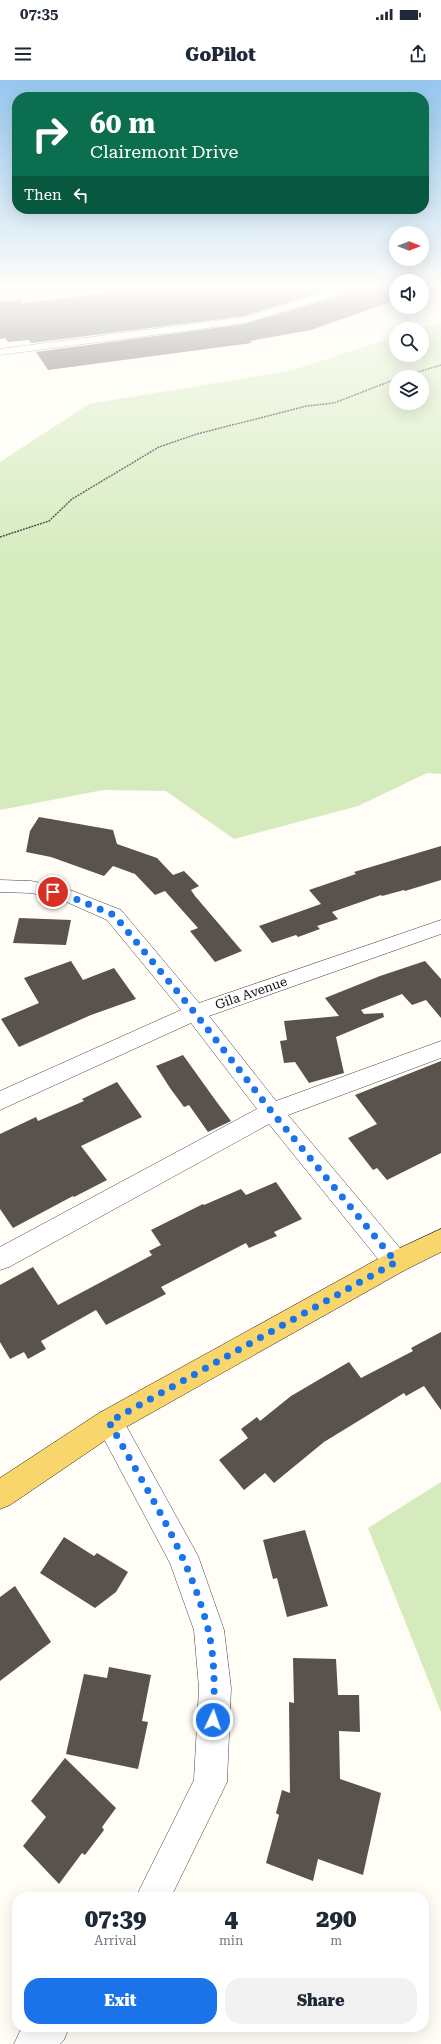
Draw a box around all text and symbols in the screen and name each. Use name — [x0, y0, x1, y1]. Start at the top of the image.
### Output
text: 07:35 — [20, 5, 58, 23]
icon: menu — [12, 43, 34, 65]
icon: share — [407, 43, 429, 65]
text: GoPilot — [185, 44, 256, 65]
text: 60 m — [90, 107, 155, 140]
icon: right — [24, 108, 76, 160]
text: Clairemont Drive — [90, 141, 238, 162]
icon: left — [70, 184, 92, 206]
text: Then — [24, 186, 62, 204]
north arrow — [389, 226, 429, 266]
map controls — [389, 226, 429, 410]
button: sound — [389, 274, 429, 314]
button: search — [389, 322, 429, 362]
button: layers — [389, 370, 429, 410]
pin — [36, 875, 70, 909]
icon: arrive — [42, 881, 64, 903]
street label: Gila Avenue — [213, 974, 289, 1012]
position arrow — [192, 1699, 234, 1741]
text: 07:39 — [85, 1905, 146, 1933]
text: 4 — [224, 1905, 238, 1933]
text: 290 — [316, 1905, 356, 1933]
text: Arrival — [94, 1933, 137, 1948]
text: min — [219, 1933, 243, 1948]
text: m — [330, 1933, 342, 1948]
button: Exit — [24, 1978, 217, 2024]
button: Share — [225, 1978, 417, 2024]

